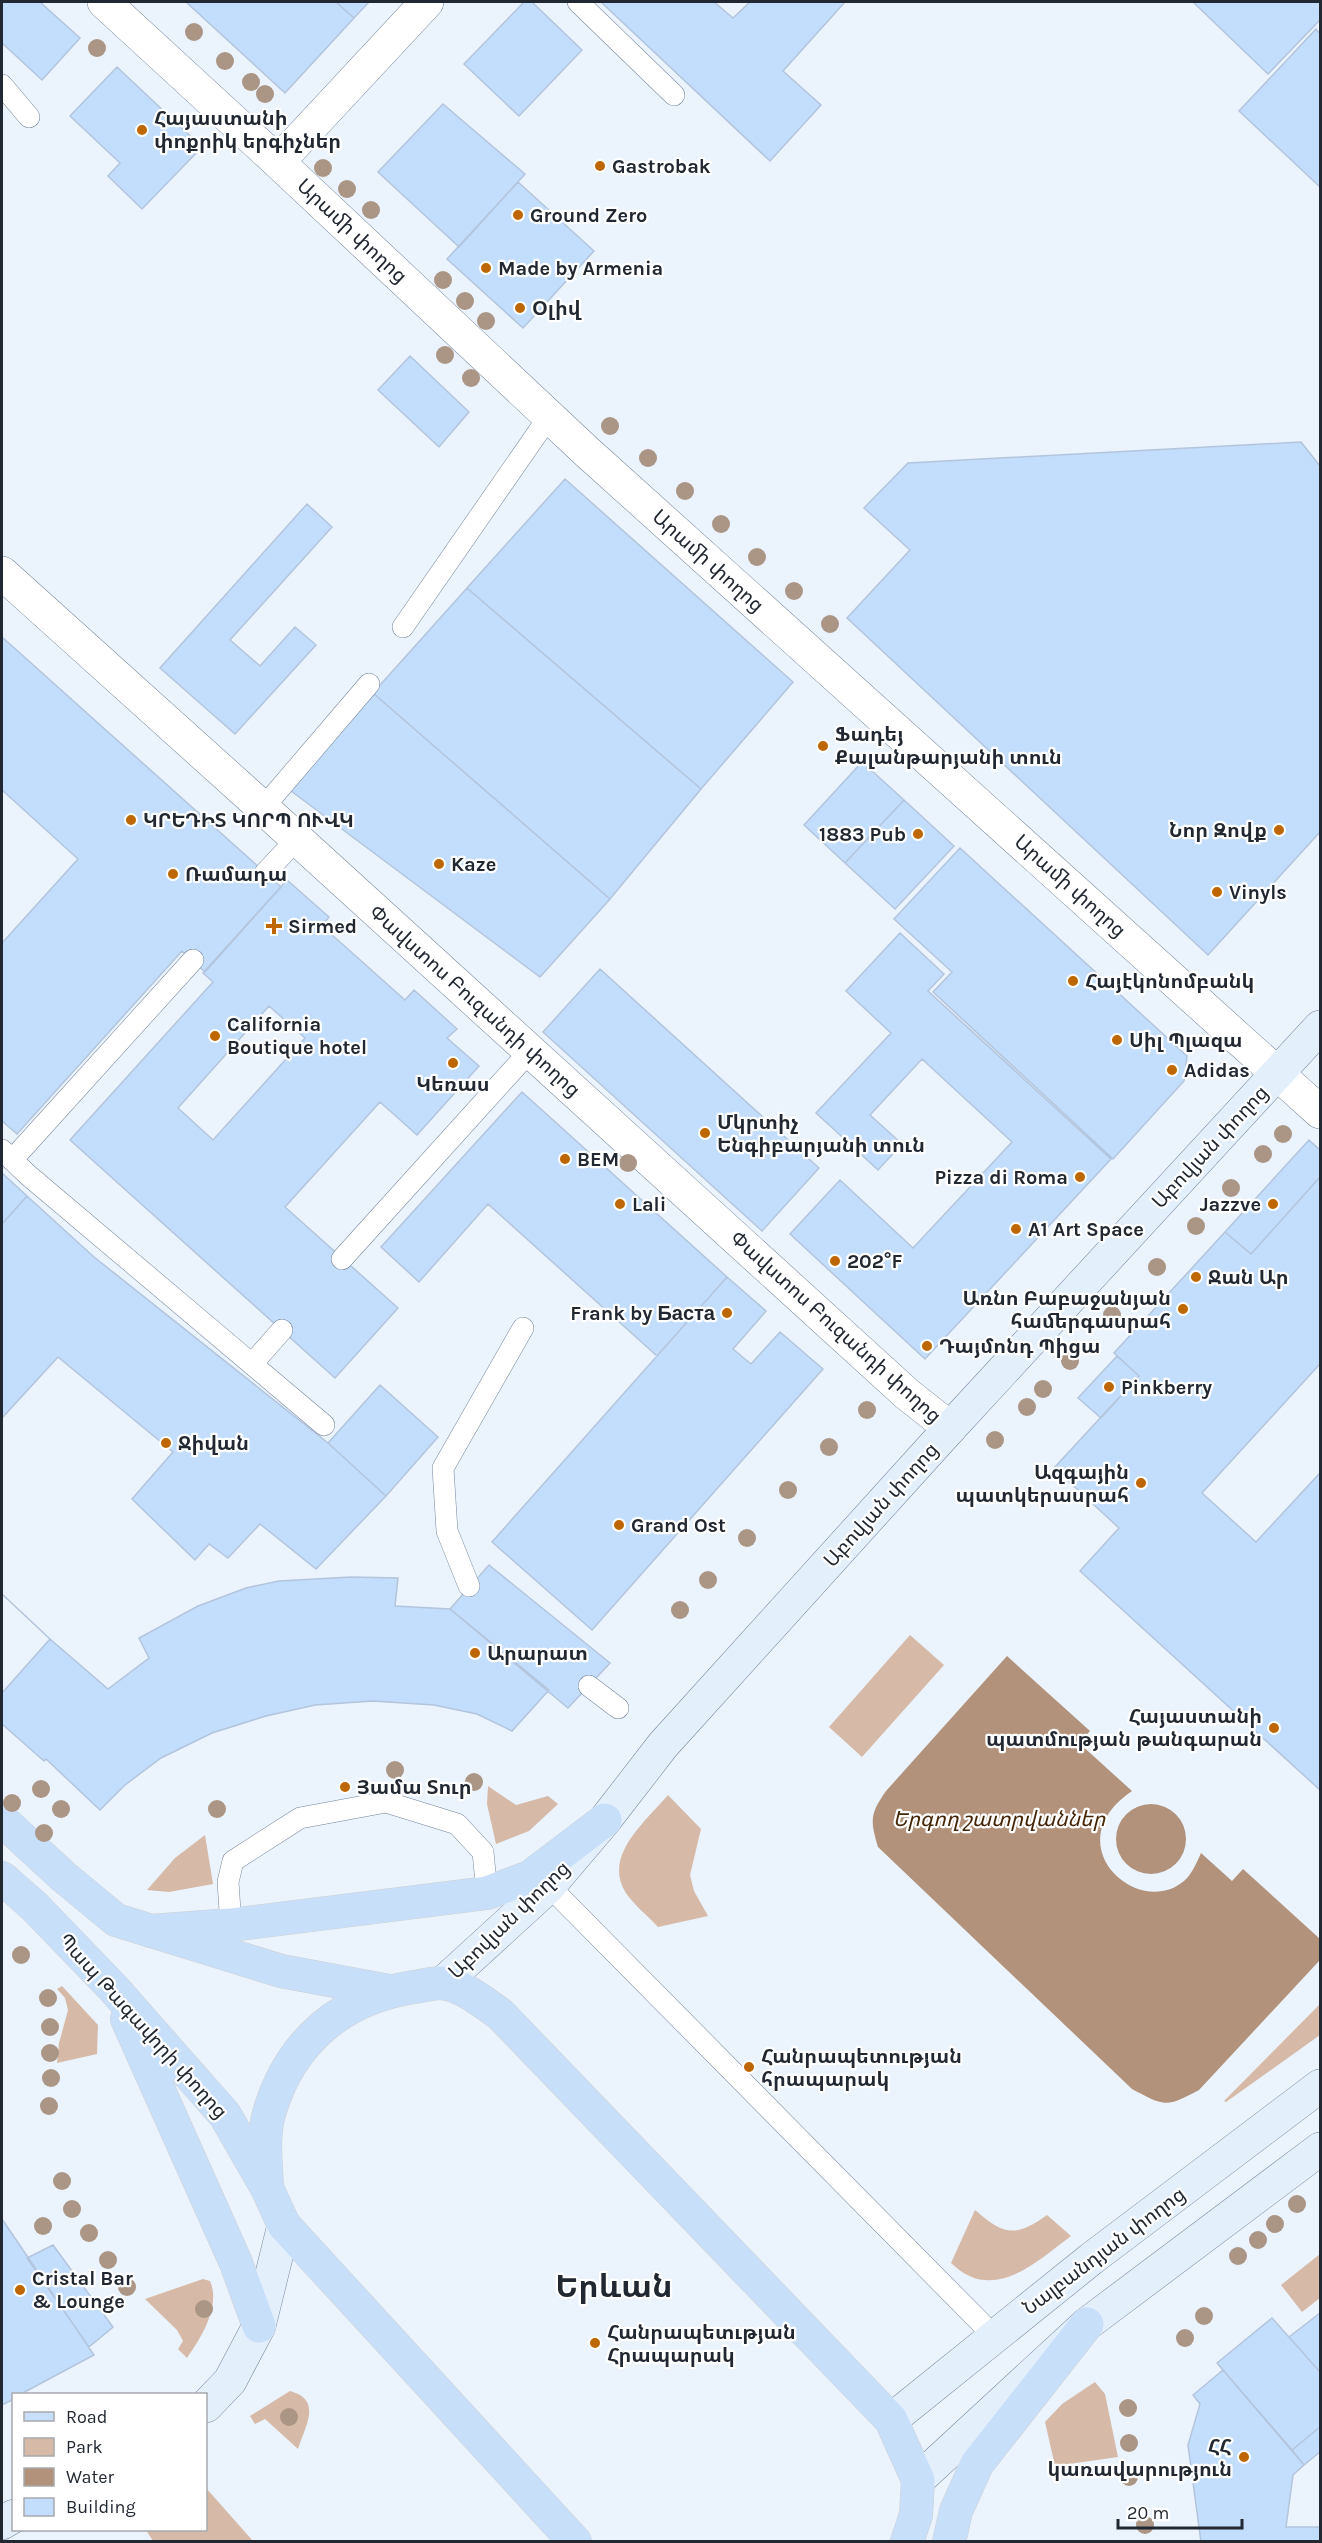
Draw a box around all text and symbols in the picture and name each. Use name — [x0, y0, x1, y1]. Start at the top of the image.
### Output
place label: Հայաստանի փոքրիկ երգիչներ — [154, 107, 341, 153]
marker: Հայաստանի փոքրիկ երգիչներ — [135, 123, 149, 137]
place label: Gastrobak — [612, 155, 711, 178]
marker: Gastrobak — [593, 159, 607, 173]
street label: Արամի փողոց — [292, 174, 412, 288]
place label: Ground Zero — [530, 204, 647, 227]
marker: Ground Zero — [511, 208, 525, 222]
place label: Made by Armenia — [498, 257, 663, 280]
marker: Made by Armenia — [479, 261, 493, 275]
place label: Օլիվ — [532, 297, 582, 320]
marker: Օլիվ — [513, 301, 527, 315]
street label: Արամի փողոց — [648, 505, 768, 617]
place label: Ֆադեյ Քալանթարյանի տուն — [835, 723, 1062, 769]
marker: Ֆադեյ Քալանթարյանի տուն — [816, 739, 830, 753]
place label: ԿՐԵԴԻՏ ԿՈՐՊ ՈՒՎԿ — [143, 809, 354, 832]
marker: ԿՐԵԴԻՏ ԿՈՐՊ ՈՒՎԿ — [124, 813, 138, 827]
place label: Նոր Զովք — [1169, 819, 1267, 842]
place label: 1883 Pub — [819, 823, 906, 846]
marker: Նոր Զովք — [1272, 823, 1286, 837]
marker: 1883 Pub — [911, 827, 925, 841]
street label: Արամի փողոց — [1010, 830, 1130, 942]
place label: Kaze — [451, 853, 496, 876]
marker: Kaze — [432, 857, 446, 871]
place label: Ռամադա — [185, 863, 287, 886]
marker: Ռամադա — [166, 867, 180, 881]
place label: Vinyls — [1229, 881, 1287, 904]
marker: Vinyls — [1210, 885, 1224, 899]
street label: Փավստոս Բուզանդի փողոց — [365, 900, 585, 1102]
place label: Sirmed — [288, 915, 357, 938]
marker: Sirmed — [265, 917, 283, 935]
place label: Հայէկոնոմբանկ — [1085, 970, 1254, 993]
marker: Հայէկոնոմբանկ — [1066, 974, 1080, 988]
place label: California Boutique hotel — [227, 1013, 367, 1059]
marker: California Boutique hotel — [208, 1029, 222, 1043]
place label: Սիլ Պլազա — [1129, 1029, 1242, 1052]
marker: Սիլ Պլազա — [1110, 1033, 1124, 1047]
marker: Կեռաս — [446, 1056, 460, 1070]
place label: Adidas — [1184, 1059, 1250, 1082]
marker: Adidas — [1165, 1063, 1179, 1077]
place label: Կեռաս — [416, 1073, 490, 1096]
street label: Աբովյան փողոց — [1147, 1081, 1273, 1213]
place label: Մկրտիչ Ենգիբարյանի տուն — [717, 1111, 925, 1157]
marker: Մկրտիչ Ենգիբարյանի տուն — [698, 1126, 712, 1140]
place label: BEM — [577, 1148, 619, 1171]
marker: BEM — [558, 1152, 572, 1166]
place label: Pizza di Roma — [935, 1166, 1068, 1189]
marker: Pizza di Roma — [1073, 1170, 1087, 1184]
place label: Lali — [632, 1193, 666, 1216]
place label: Jazzve — [1200, 1193, 1261, 1216]
marker: Lali — [613, 1197, 627, 1211]
marker: Jazzve — [1266, 1197, 1280, 1211]
place label: A1 Art Space — [1028, 1218, 1144, 1241]
marker: A1 Art Space — [1009, 1222, 1023, 1236]
street label: Փավստոս Բուզանդի փողոց — [726, 1226, 946, 1428]
place label: 202°F — [847, 1250, 903, 1273]
marker: 202°F — [828, 1254, 842, 1268]
place label: Ջան Ար — [1208, 1266, 1289, 1289]
marker: Ջան Ար — [1189, 1270, 1203, 1284]
place label: Առնո Բաբաջանյան համերգասրահ — [963, 1287, 1171, 1333]
place label: Frank by Баста — [570, 1302, 716, 1325]
marker: Առնո Բաբաջանյան համերգասրահ — [1176, 1302, 1190, 1316]
marker: Frank by Баста — [720, 1306, 734, 1320]
place label: Դայմոնդ Պիցա — [939, 1335, 1100, 1358]
marker: Դայմոնդ Պիցա — [920, 1339, 934, 1353]
place label: Pinkberry — [1121, 1376, 1212, 1399]
marker: Pinkberry — [1102, 1380, 1116, 1394]
place label: Ջիվան — [178, 1432, 249, 1455]
marker: Ջիվան — [159, 1436, 173, 1450]
street label: Աբովյան փողոց — [819, 1438, 943, 1572]
place label: Ազգային պատկերասրահ — [956, 1461, 1129, 1507]
marker: Ազգային պատկերասրահ — [1134, 1476, 1148, 1490]
place label: Grand Ost — [631, 1514, 726, 1537]
marker: Grand Ost — [612, 1518, 626, 1532]
place label: Արարատ — [487, 1642, 588, 1665]
marker: Արարատ — [468, 1646, 482, 1660]
place label: Հայաստանի պատմության թանգարան — [986, 1705, 1262, 1751]
marker: Հայաստանի պատմության թանգարան — [1267, 1721, 1281, 1735]
place label: Յամա Տուր — [357, 1776, 472, 1799]
marker: Յամա Տուր — [338, 1780, 352, 1794]
water label: Երգող շատրվաններ — [893, 1807, 1106, 1831]
street label: Աբովյան փողոց — [444, 1856, 574, 1984]
street label: Պապ Թագավորի փողոց — [54, 1929, 232, 2123]
place label: Հանրապետության հրապարակ — [761, 2045, 962, 2091]
marker: Հանրապետության հրապարակ — [742, 2060, 756, 2074]
street label: Նալբանդյան փողոց — [1018, 2182, 1190, 2320]
place label: Cristal Bar & Lounge — [32, 2267, 133, 2313]
district label: Երևան — [555, 2268, 673, 2305]
marker: Cristal Bar & Lounge — [13, 2283, 27, 2297]
place label: Հանրապետւթյան Հրապարակ — [607, 2321, 796, 2367]
marker: Հանրապետւթյան Հրապարակ — [588, 2336, 602, 2350]
legend — [12, 2393, 207, 2531]
text: Road — [66, 2406, 107, 2428]
place label: ՀՀ կառավարություն — [1047, 2435, 1232, 2481]
text: Park — [66, 2436, 103, 2458]
marker: ՀՀ կառավարություն — [1237, 2450, 1251, 2464]
text: Water — [66, 2466, 114, 2488]
scale bar — [1118, 2492, 1242, 2530]
text: Building — [66, 2496, 136, 2518]
text: 20 m — [1127, 2502, 1169, 2524]

